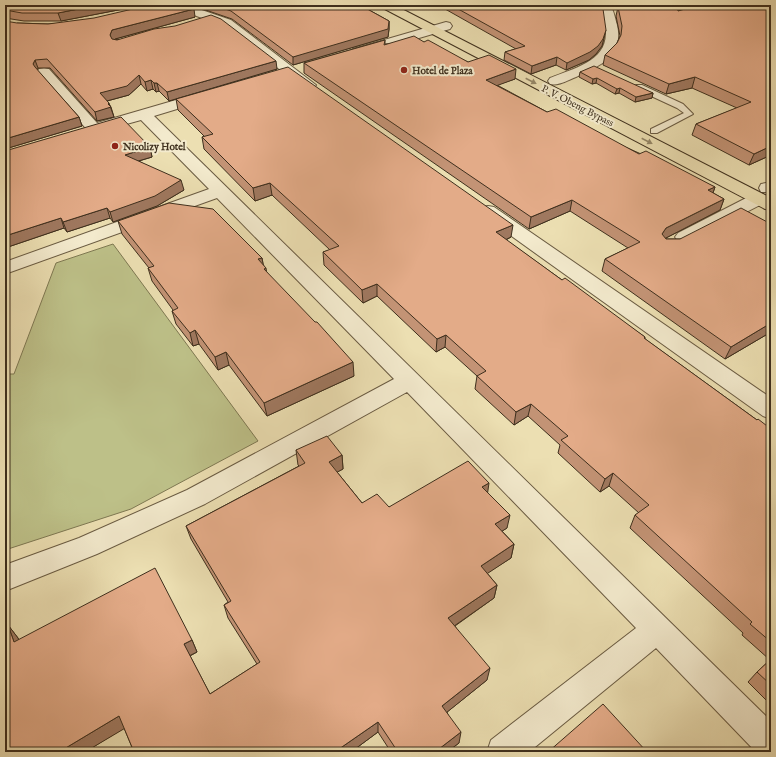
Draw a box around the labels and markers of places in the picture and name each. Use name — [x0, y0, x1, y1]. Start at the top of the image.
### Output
marker: Hotel de Plaza — [399, 65, 409, 75]
place label: Hotel de Plaza — [412, 65, 473, 78]
marker: Nicolizy Hotel — [110, 141, 120, 151]
place label: Nicolizy Hotel — [122, 141, 186, 154]

